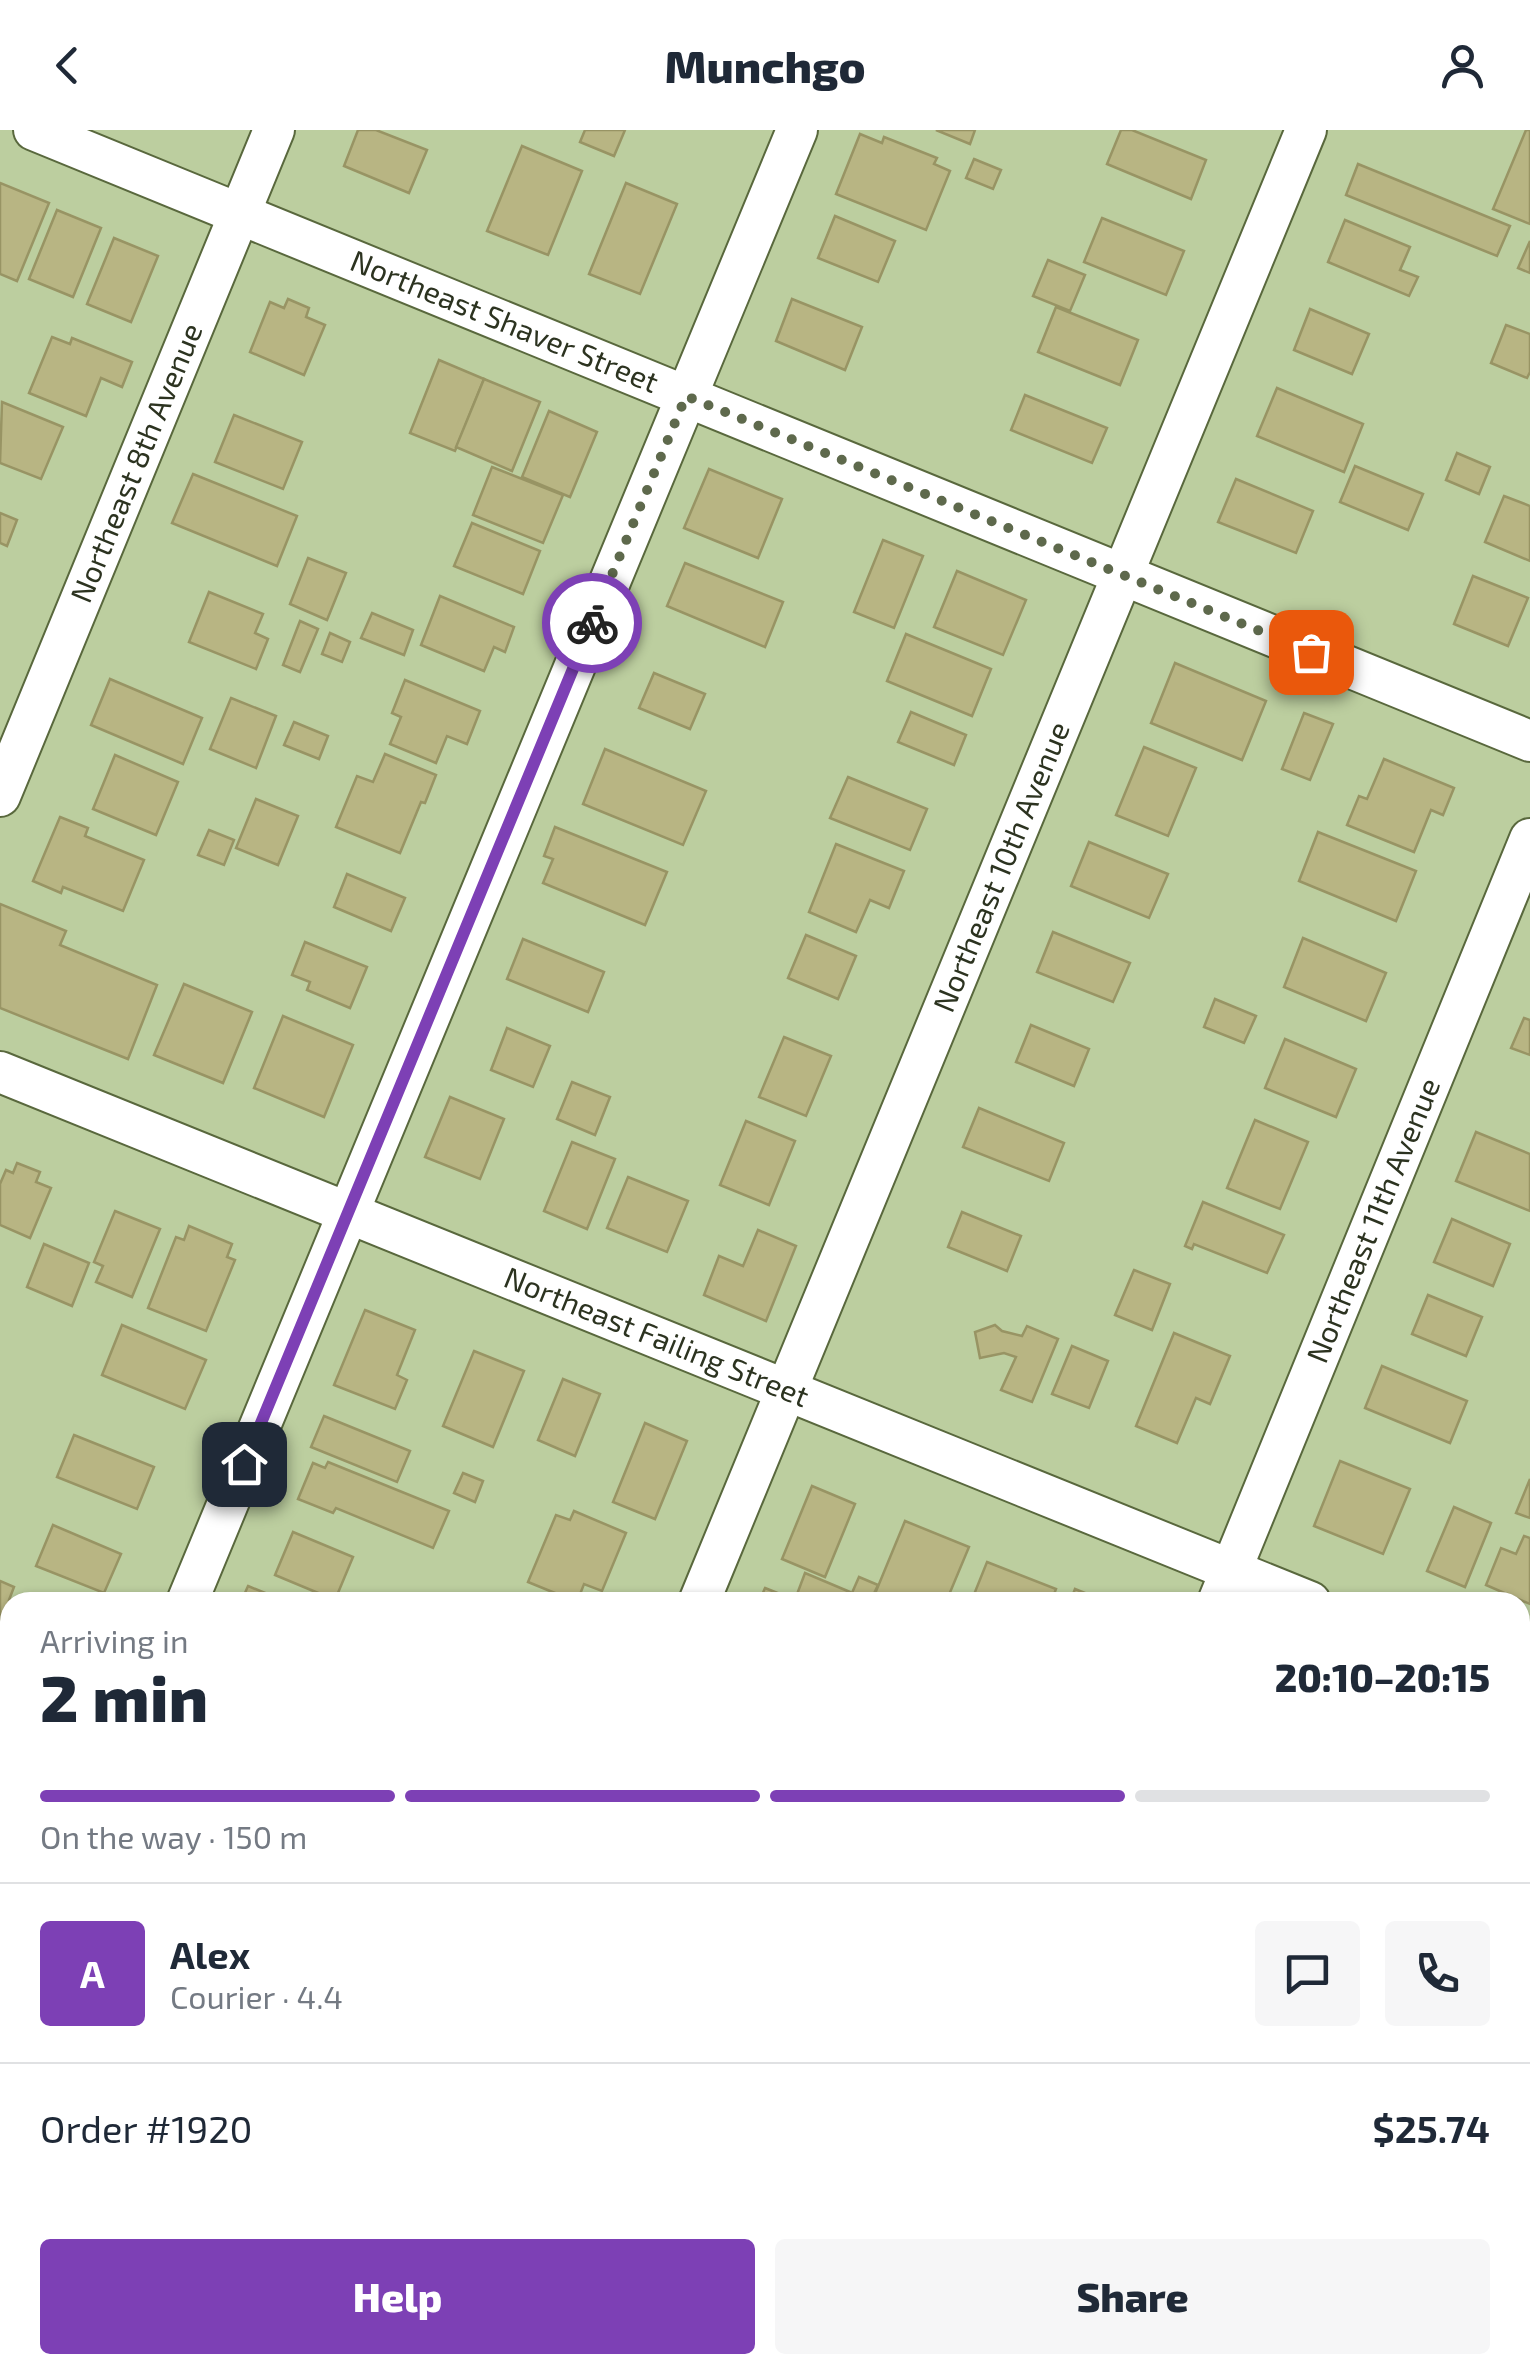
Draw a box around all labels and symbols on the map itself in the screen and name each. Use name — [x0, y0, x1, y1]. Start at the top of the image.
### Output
street label: Northeast Shaver Street — [346, 241, 664, 399]
street label: Northeast 8th Avenue — [62, 317, 209, 607]
courier — [542, 573, 642, 673]
pin — [1269, 610, 1354, 695]
street label: Northeast 10th Avenue — [924, 716, 1076, 1017]
street label: Northeast 11th Avenue — [1298, 1072, 1446, 1368]
street label: Northeast Failing Street — [500, 1258, 815, 1413]
pin — [202, 1422, 287, 1507]

